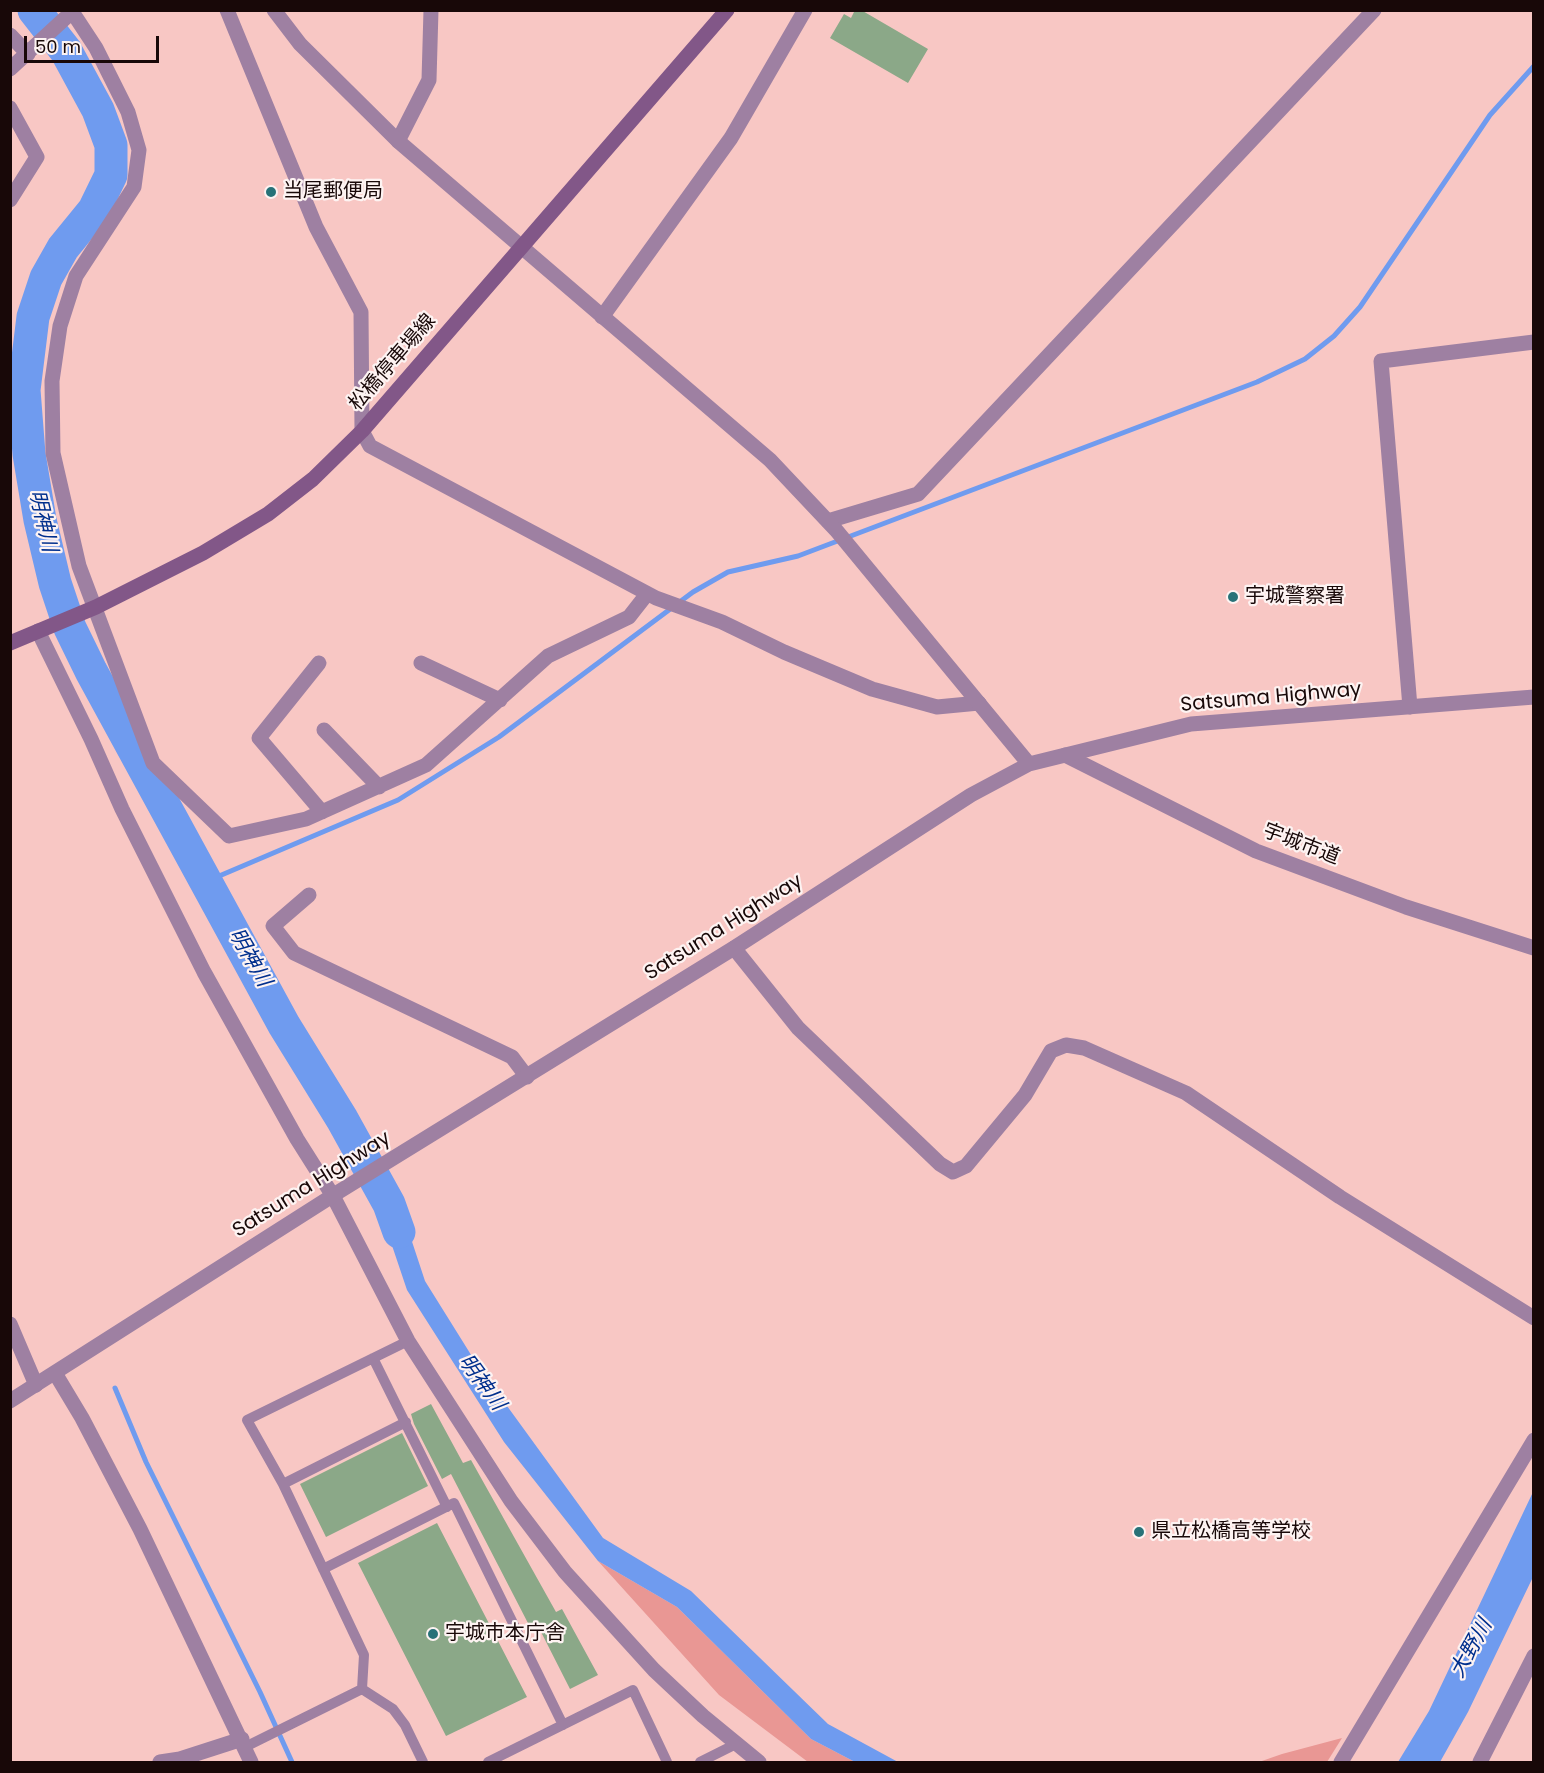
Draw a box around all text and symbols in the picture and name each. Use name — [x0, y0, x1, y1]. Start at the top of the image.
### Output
scale bar — [27, 24, 162, 62]
text: 50 m — [35, 34, 81, 59]
place label: 当尾郵便局 — [283, 180, 383, 204]
marker: 当尾郵便局 — [264, 185, 278, 199]
street label: 松橋停車場線 — [345, 310, 441, 416]
water label: 明神川 — [23, 487, 61, 555]
place label: 宇城警察署 — [1245, 585, 1345, 609]
marker: 宇城警察署 — [1226, 590, 1240, 604]
street label: Satsuma Highway — [1180, 678, 1362, 718]
street label: 宇城市道 — [1259, 819, 1343, 871]
street label: Satsuma Highway — [641, 870, 807, 986]
water label: 明神川 — [222, 924, 276, 992]
street label: Satsuma Highway — [229, 1127, 395, 1243]
water label: 明神川 — [452, 1350, 510, 1416]
place label: 県立松橋高等学校 — [1151, 1520, 1311, 1544]
marker: 県立松橋高等学校 — [1132, 1525, 1146, 1539]
water label: 大野川 — [1446, 1615, 1498, 1683]
place label: 宇城市本庁舎 — [445, 1622, 565, 1646]
marker: 宇城市本庁舎 — [426, 1627, 440, 1641]

